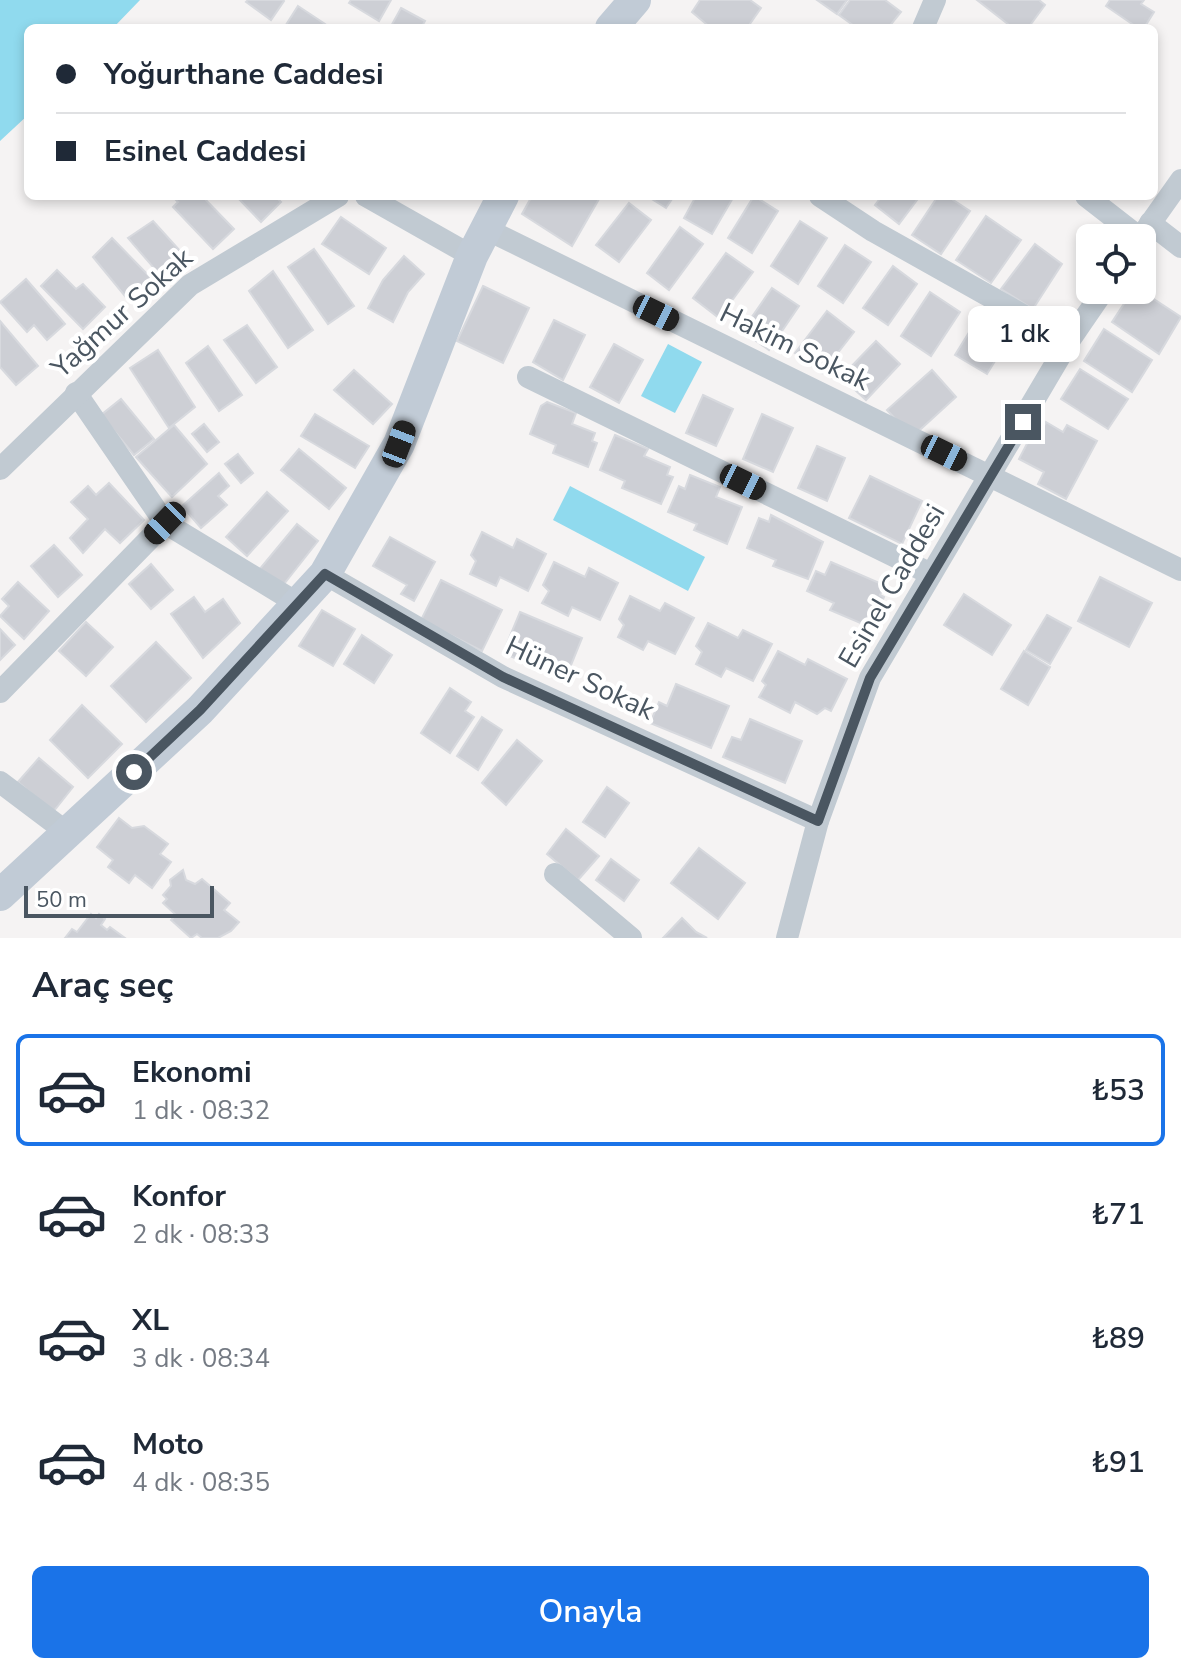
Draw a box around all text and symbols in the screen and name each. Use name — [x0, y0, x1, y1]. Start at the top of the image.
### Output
text: Yoğurthane Caddesi — [104, 54, 384, 95]
text: Esinel Caddesi — [104, 131, 306, 172]
map controls — [1076, 224, 1156, 304]
button: locate — [1076, 224, 1156, 304]
street label: Yağmur Sokak — [42, 239, 202, 387]
car — [629, 292, 683, 334]
street label: Hakim Sokak — [713, 294, 878, 400]
callout: 1 dk — [967, 306, 1079, 362]
text: 1 dk — [998, 316, 1050, 351]
route end — [1005, 404, 1041, 440]
car — [379, 417, 419, 471]
car — [917, 432, 971, 474]
car — [716, 461, 770, 503]
car — [140, 497, 190, 549]
street label: Esinel Caddesi — [830, 497, 954, 675]
street label: Hüner Sokak — [499, 627, 662, 730]
route start — [116, 754, 152, 790]
scale bar — [24, 882, 214, 918]
text: 50 m — [36, 885, 87, 915]
text: Araç seç — [32, 961, 173, 1010]
text: Ekonomi — [132, 1052, 252, 1093]
icon: car — [36, 1054, 108, 1126]
text: ₺53 — [1091, 1070, 1145, 1111]
text: 1 dk · 08:32 — [132, 1093, 270, 1128]
text: Konfor — [132, 1176, 226, 1217]
icon: car — [36, 1178, 108, 1250]
text: ₺71 — [1091, 1194, 1145, 1235]
text: 2 dk · 08:33 — [132, 1217, 270, 1252]
text: XL — [132, 1300, 169, 1341]
icon: car — [36, 1302, 108, 1374]
text: ₺89 — [1091, 1318, 1145, 1359]
text: 3 dk · 08:34 — [132, 1341, 270, 1376]
text: Moto — [132, 1424, 204, 1465]
icon: car — [36, 1426, 108, 1498]
text: ₺91 — [1091, 1442, 1145, 1483]
text: 4 dk · 08:35 — [132, 1465, 270, 1500]
button: Onayla — [32, 1566, 1149, 1658]

